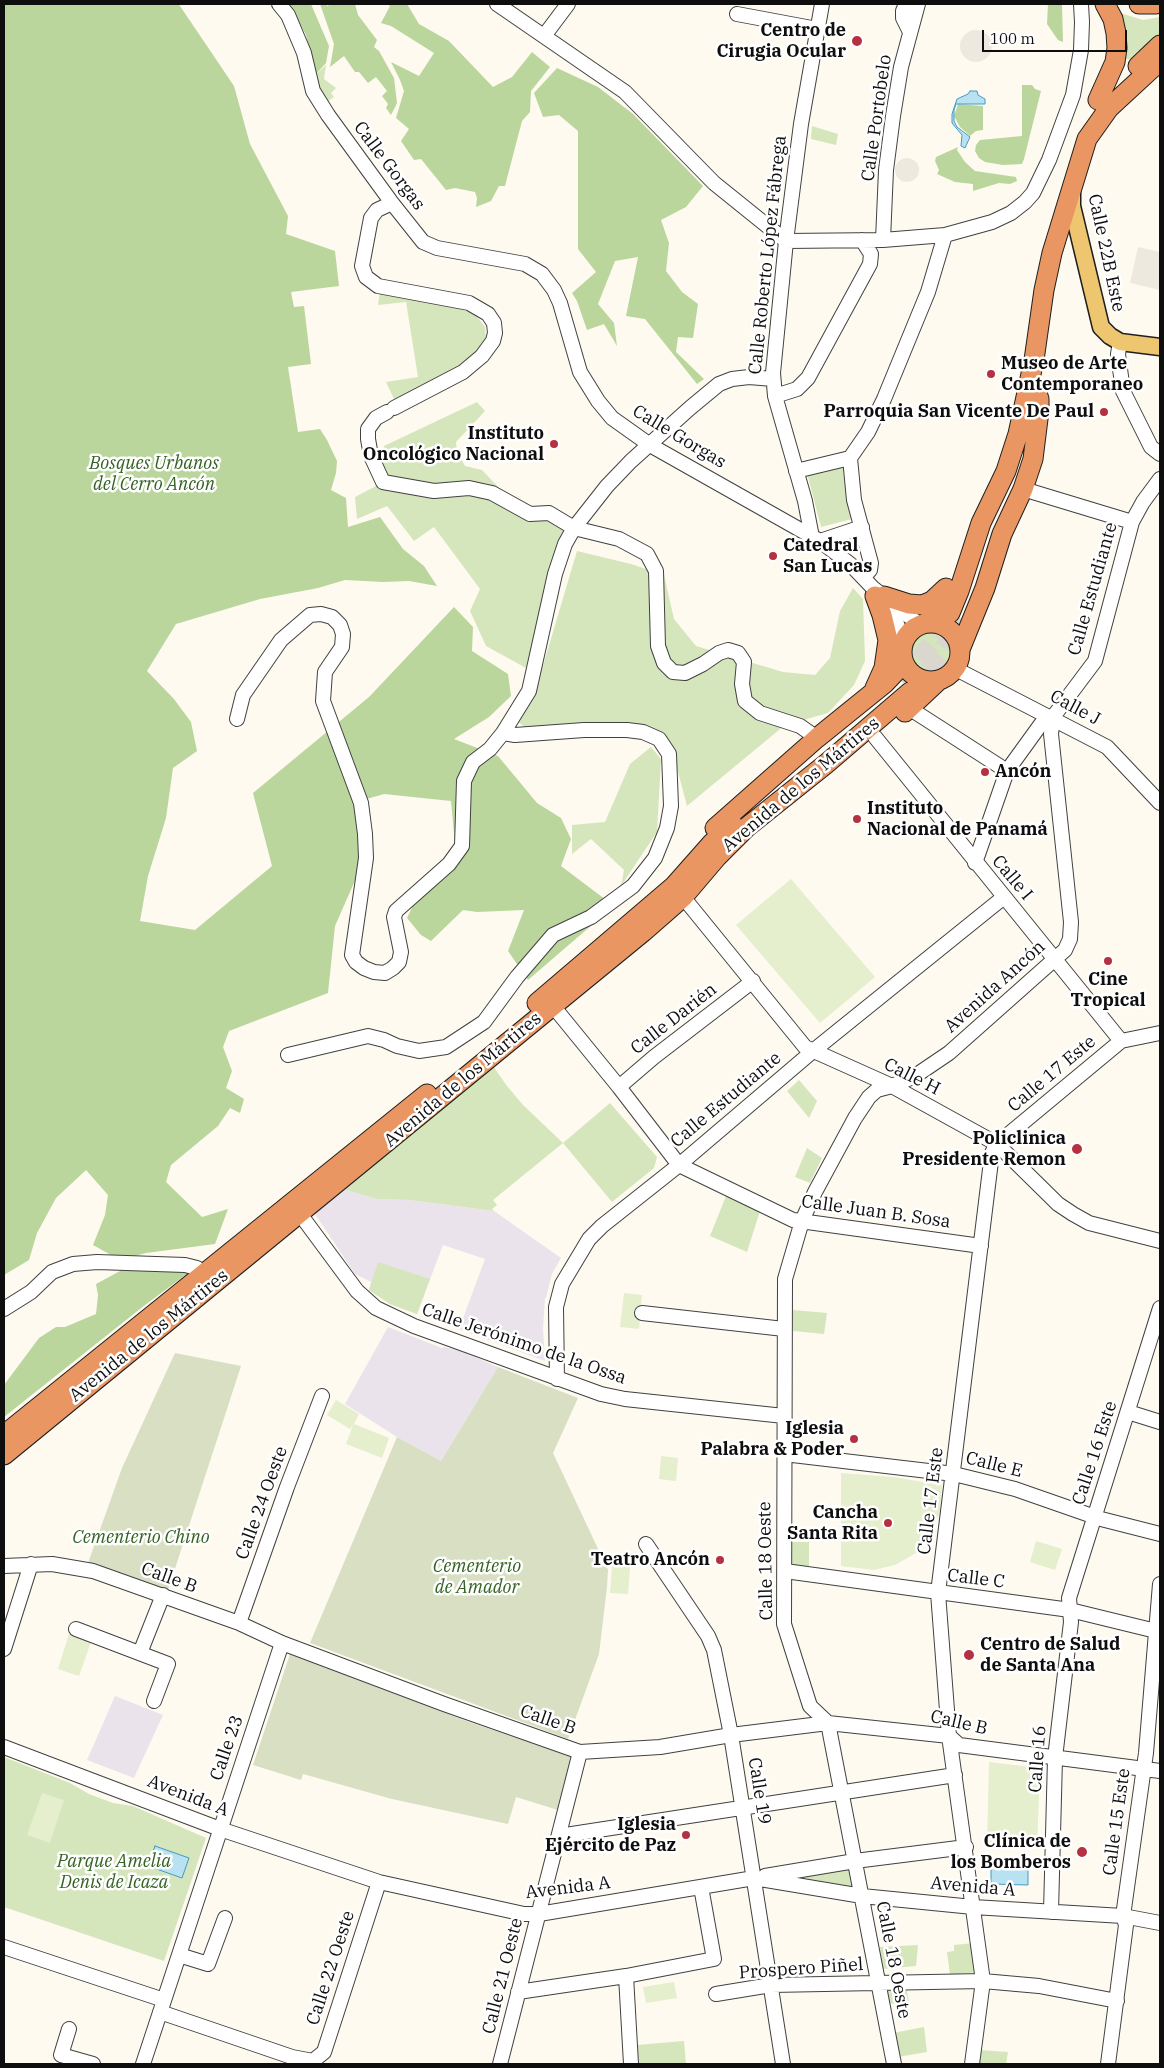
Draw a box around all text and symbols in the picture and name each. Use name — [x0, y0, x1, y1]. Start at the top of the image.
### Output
place label: Centro de Cirugia Ocular — [716, 20, 846, 62]
scale bar — [984, 20, 1129, 52]
text: 100 m — [990, 29, 1035, 48]
marker: Centro de Cirugia Ocular — [850, 34, 864, 48]
street label: Calle Portobelo — [857, 53, 897, 183]
street label: Calle Gorgas — [349, 117, 429, 215]
street label: Calle Roberto López Fábrega — [745, 134, 791, 376]
street label: Calle 22B Este — [1083, 192, 1129, 314]
place label: Museo de Arte Contemporaneo — [1001, 353, 1143, 396]
marker: Museo de Arte Contemporaneo — [985, 368, 997, 380]
street label: Calle Gorgas — [628, 401, 730, 473]
place label: Parroquia San Vicente De Paul — [824, 401, 1094, 423]
marker: Parroquia San Vicente De Paul — [1098, 406, 1110, 418]
place label: Instituto Oncológico Nacional — [363, 423, 544, 466]
marker: Instituto Oncológico Nacional — [548, 438, 560, 450]
park label: Bosques Urbanos del Cerro Ancón — [89, 453, 219, 496]
street label: Calle Estudiante — [1064, 520, 1122, 658]
place label: Catedral San Lucas — [783, 535, 872, 578]
marker: Catedral San Lucas — [767, 550, 779, 562]
street label: Calle J — [1046, 686, 1104, 730]
street label: Avenida de los Mártires — [718, 713, 884, 857]
place label: Ancón — [995, 761, 1051, 783]
marker: Ancón — [979, 766, 991, 778]
place label: Instituto Nacional de Panamá — [867, 798, 1048, 841]
marker: Instituto Nacional de Panamá — [851, 813, 863, 825]
street label: Calle I — [987, 851, 1037, 905]
street label: Avenida Ancón — [940, 936, 1050, 1038]
marker: Cine Tropical — [1102, 955, 1114, 967]
place label: Cine Tropical — [1070, 969, 1146, 1012]
street label: Calle Darién — [627, 979, 721, 1059]
street label: Avenida de los Mártires — [380, 1008, 546, 1152]
street label: Calle 17 Este — [1004, 1031, 1100, 1117]
street label: Calle Estudiante — [666, 1048, 786, 1152]
street label: Calle H — [880, 1054, 944, 1100]
place label: Policlinica Presidente Remon — [902, 1128, 1066, 1170]
marker: Policlinica Presidente Remon — [1070, 1142, 1084, 1156]
street label: Calle Juan B. Sosa — [800, 1191, 952, 1233]
street label: Avenida de los Mártires — [65, 1265, 233, 1407]
street label: Calle Jerónimo de la Ossa — [419, 1299, 629, 1389]
street label: Calle 16 Este — [1068, 1398, 1122, 1508]
place label: Iglesia Palabra & Poder — [700, 1418, 844, 1460]
marker: Iglesia Palabra & Poder — [848, 1433, 860, 1445]
street label: Calle 24 Oeste — [232, 1443, 292, 1563]
street label: Calle 17 Este — [914, 1446, 948, 1556]
street label: Calle E — [963, 1448, 1025, 1482]
street label: Calle 18 Oeste — [754, 1501, 778, 1621]
place label: Cancha Santa Rita — [787, 1502, 878, 1545]
marker: Cancha Santa Rita — [882, 1517, 894, 1529]
park label: Cementerio Chino — [72, 1527, 210, 1549]
place label: Teatro Ancón — [591, 1549, 710, 1571]
marker: Teatro Ancón — [714, 1554, 726, 1566]
park label: Cementerio de Amador — [433, 1556, 521, 1598]
street label: Calle B — [138, 1558, 200, 1598]
street label: Calle C — [946, 1565, 1006, 1593]
place label: Centro de Salud de Santa Ana — [980, 1634, 1120, 1676]
marker: Centro de Salud de Santa Ana — [962, 1648, 976, 1662]
street label: Calle B — [517, 1700, 579, 1740]
street label: Calle B — [928, 1706, 990, 1740]
street label: Calle 23 — [206, 1713, 248, 1783]
street label: Calle 16 — [1025, 1725, 1051, 1793]
street label: Calle 19 — [743, 1756, 775, 1826]
street label: Calle 15 Este — [1099, 1767, 1135, 1877]
street label: Avenida A — [144, 1771, 232, 1821]
place label: Iglesia Ejército de Paz — [545, 1814, 676, 1856]
marker: Iglesia Ejército de Paz — [680, 1829, 692, 1841]
place label: Clínica de los Bomberos — [951, 1831, 1071, 1874]
marker: Clínica de los Bomberos — [1075, 1845, 1089, 1859]
park label: Parque Amelia Denis de Icaza — [57, 1851, 171, 1894]
street label: Avenida A — [524, 1872, 612, 1904]
street label: Avenida A — [929, 1873, 1017, 1901]
street label: Calle 18 Oeste — [871, 1900, 915, 2020]
street label: Calle 22 Oeste — [302, 1908, 360, 2028]
street label: Calle 21 Oeste — [478, 1916, 528, 2036]
street label: Prospero Piñel — [738, 1954, 864, 1984]

